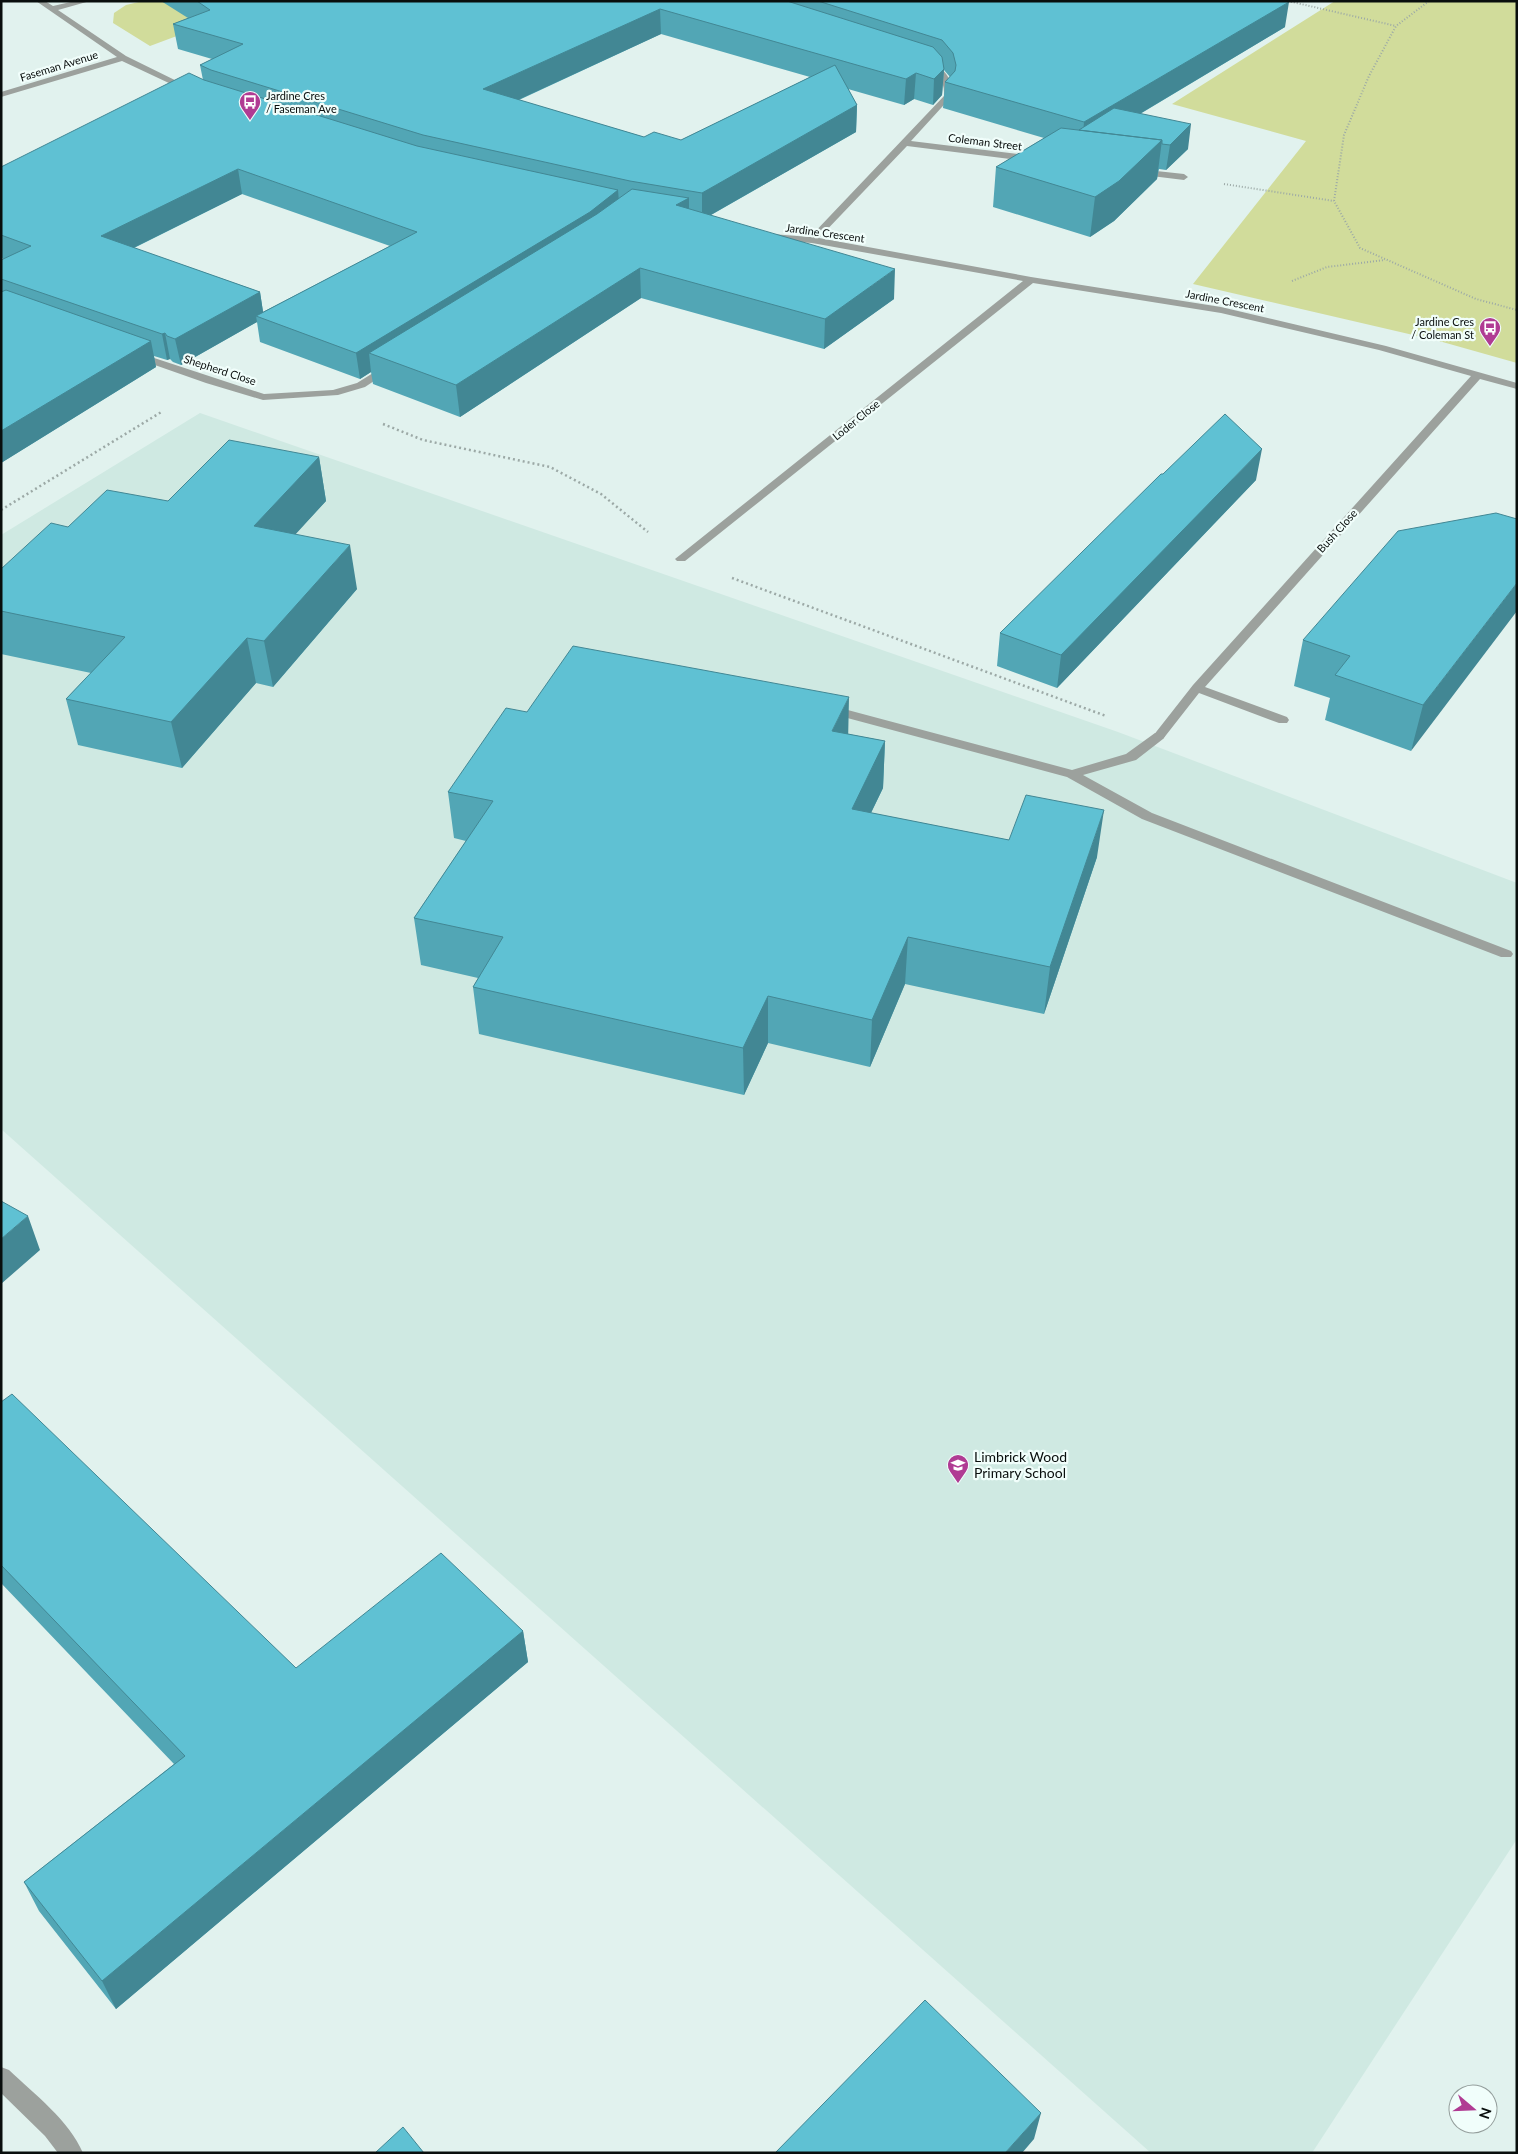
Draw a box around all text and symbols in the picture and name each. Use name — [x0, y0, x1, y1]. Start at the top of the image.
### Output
street label: Faseman Avenue — [18, 47, 100, 84]
place label: Jardine Cres / Faseman Ave — [266, 89, 337, 115]
bus stop icon: Jardine Cres / Faseman Ave — [238, 90, 262, 121]
street label: Coleman Street — [947, 131, 1023, 152]
street label: Jardine Crescent — [785, 221, 866, 245]
street label: Jardine Crescent — [1185, 287, 1266, 315]
place label: Jardine Cres / Coleman St — [1411, 315, 1474, 341]
bus stop icon: Jardine Cres / Coleman St — [1478, 316, 1502, 347]
street label: Shepherd Close — [182, 352, 258, 387]
street label: Loder Close — [830, 397, 882, 443]
street label: Bush Close — [1314, 506, 1360, 555]
place label: Limbrick Wood Primary School — [974, 1448, 1067, 1481]
school or university icon: Limbrick Wood Primary School — [946, 1453, 970, 1484]
north arrow — [1448, 2084, 1498, 2134]
text: N — [1476, 2106, 1496, 2121]

